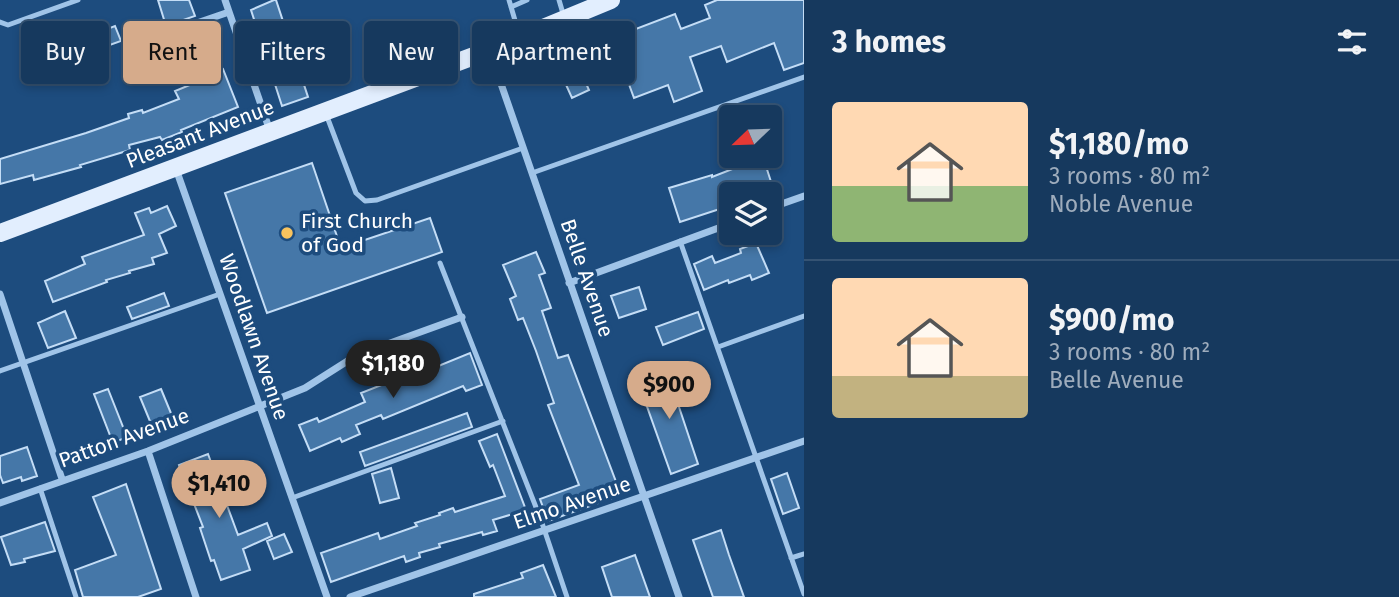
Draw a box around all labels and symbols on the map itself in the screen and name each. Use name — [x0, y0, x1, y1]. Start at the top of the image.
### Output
street label: Pleasant Avenue — [122, 94, 278, 174]
north arrow — [719, 105, 782, 168]
place label: First Church of God — [301, 208, 413, 258]
street label: Belle Avenue — [555, 216, 619, 340]
marker: First Church of God — [279, 225, 295, 241]
street label: Woodlawn Avenue — [213, 250, 295, 424]
pin: $1,180 — [336, 340, 450, 400]
pin: $900 — [628, 362, 710, 421]
street label: Patton Avenue — [55, 402, 193, 474]
pin: $1,410 — [162, 461, 276, 520]
street label: Elmo Avenue — [510, 471, 634, 535]

